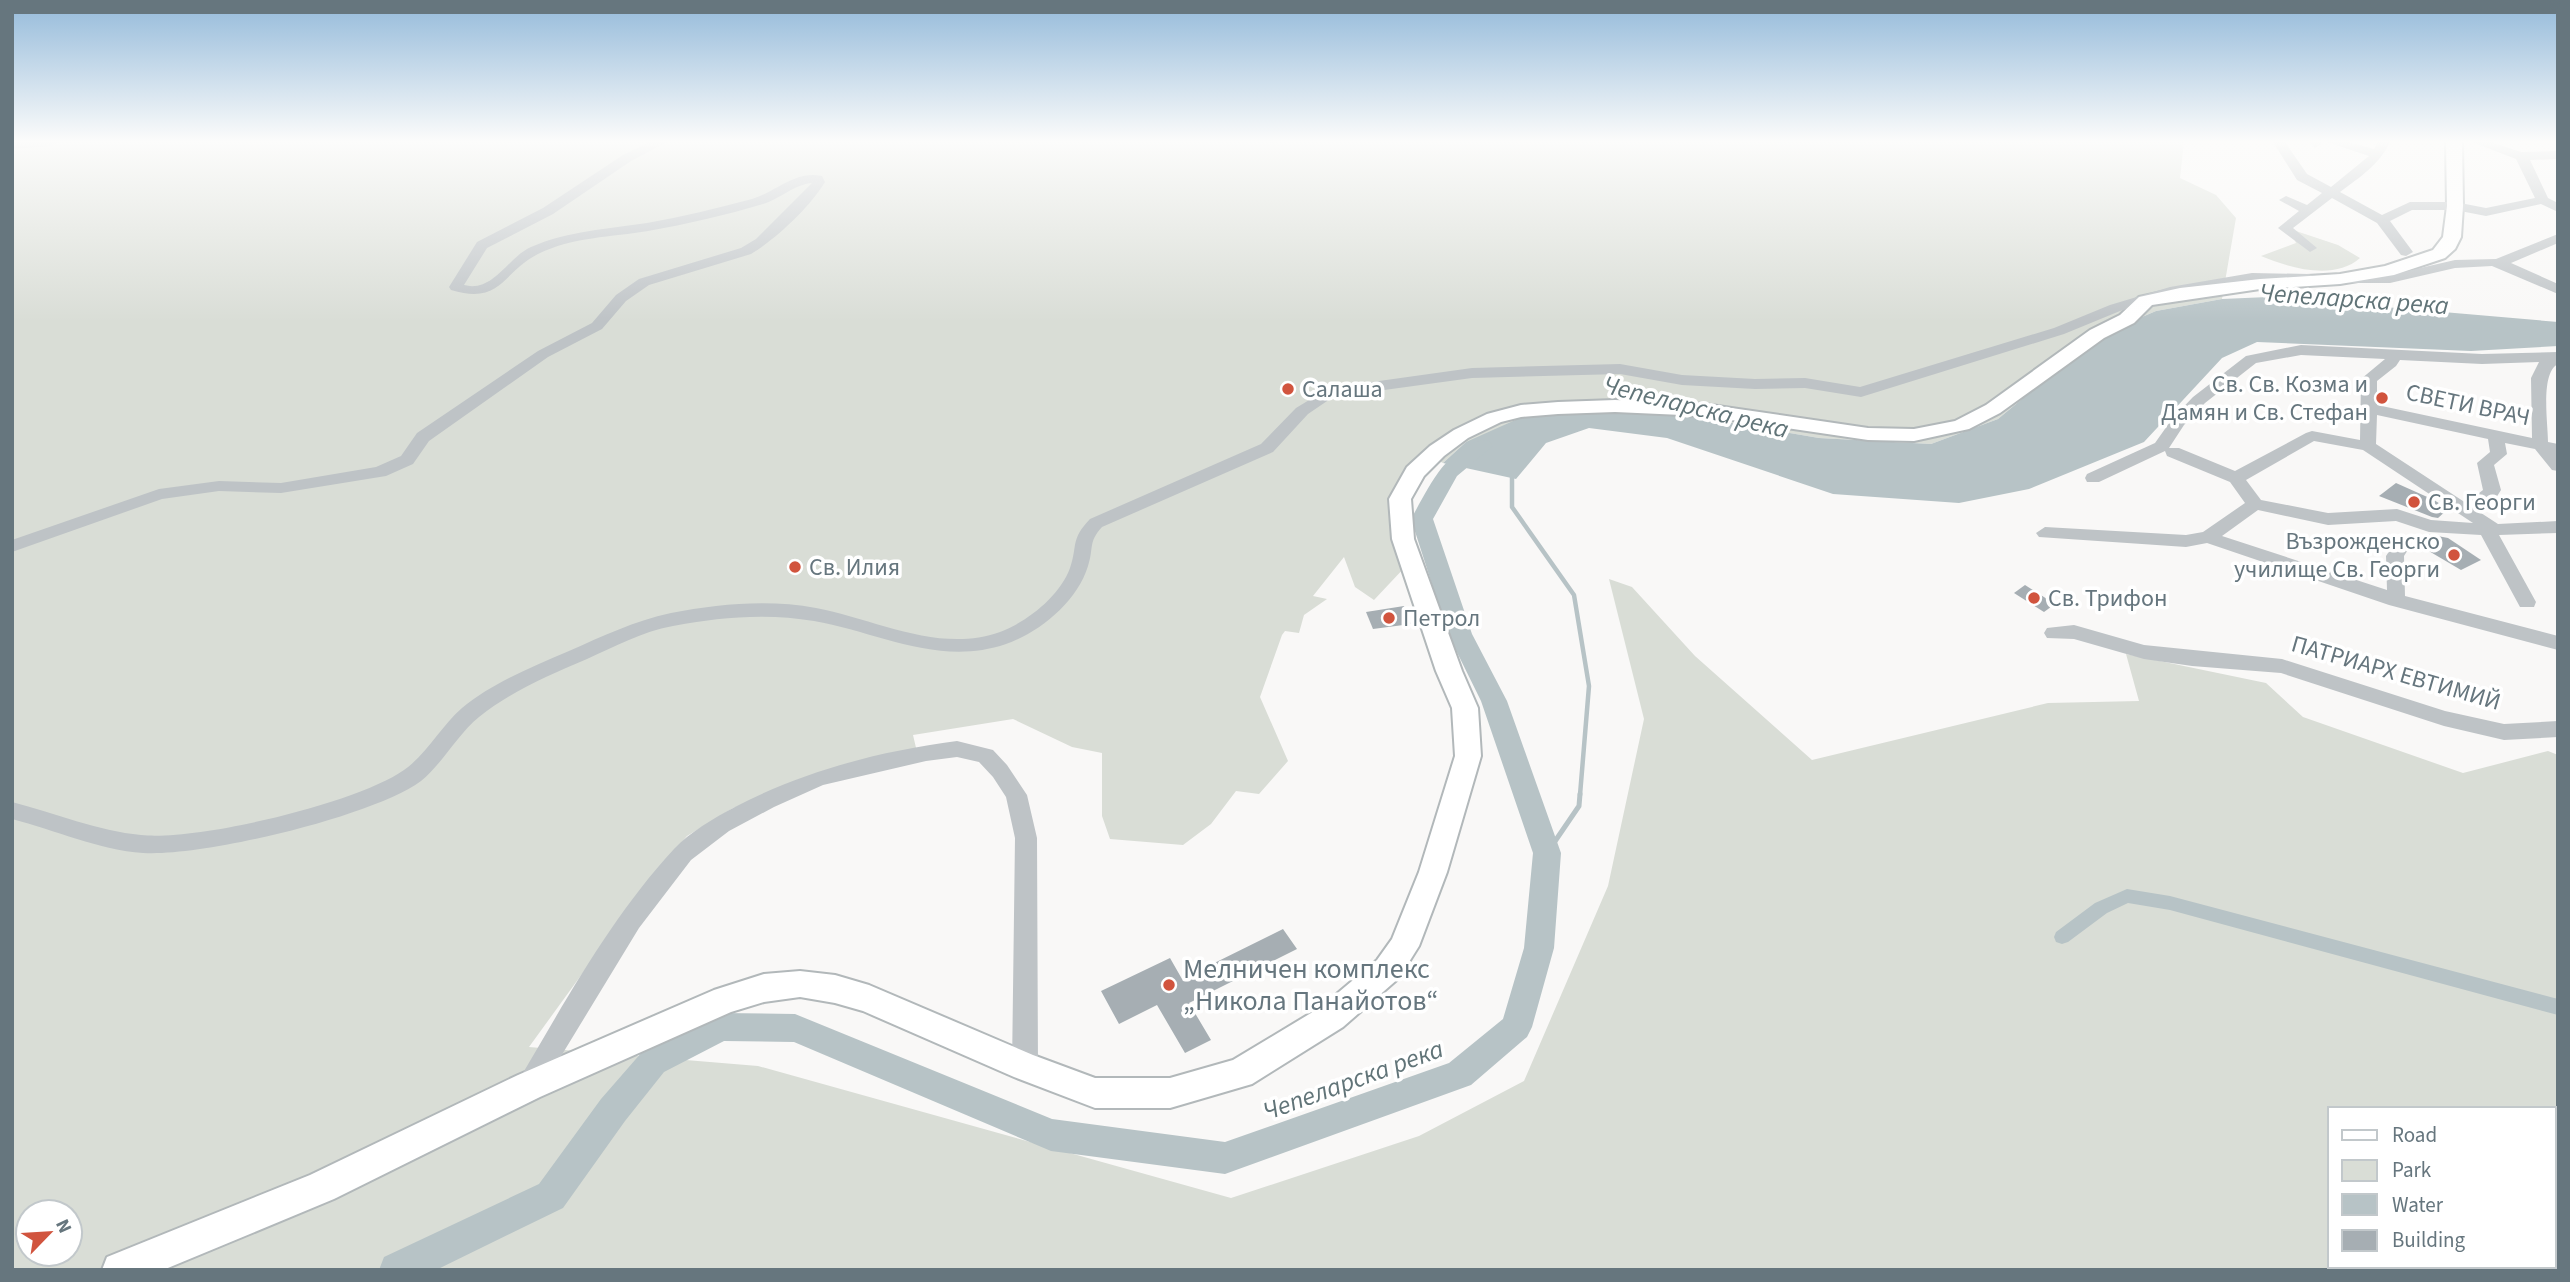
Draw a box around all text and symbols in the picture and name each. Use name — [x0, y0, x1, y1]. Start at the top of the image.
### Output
water label: Чепеларска река — [2258, 274, 2450, 324]
water label: Чепеларска река — [1599, 366, 1793, 448]
place label: Св. Св. Козма и Дамян и Св. Стефан — [2161, 367, 2368, 430]
place label: Салаша — [1302, 372, 1383, 407]
street label: СВЕТИ ВРАЧ — [2403, 375, 2533, 435]
marker: Салаша — [1280, 381, 1296, 397]
marker: Св. Св. Козма и Дамян и Св. Стефан — [2374, 390, 2390, 406]
place label: Св. Георги — [2428, 485, 2536, 520]
marker: Св. Георги — [2406, 494, 2422, 510]
place label: Възрожденско училище Св. Георги — [2234, 524, 2440, 587]
marker: Възрожденско училище Св. Георги — [2446, 547, 2462, 563]
place label: Св. Илия — [809, 550, 900, 585]
marker: Св. Илия — [787, 559, 803, 575]
place label: Св. Трифон — [2048, 581, 2167, 616]
marker: Св. Трифон — [2026, 590, 2042, 606]
place label: Петрол — [1403, 601, 1480, 636]
marker: Петрол — [1381, 610, 1397, 626]
street label: ПАТРИАРХ ЕВТИМИЙ — [2287, 626, 2505, 720]
place label: Мелничен комплекс „Никола Панайотов“ — [1183, 949, 1439, 1021]
marker: Мелничен комплекс „Никола Панайотов“ — [1161, 977, 1177, 993]
water label: Чепеларска река — [1257, 1030, 1449, 1130]
legend — [2328, 1107, 2556, 1268]
text: Road — [2392, 1120, 2437, 1150]
text: Park — [2392, 1155, 2432, 1185]
text: Water — [2392, 1190, 2444, 1220]
north arrow — [14, 1198, 84, 1268]
text: N — [48, 1215, 78, 1238]
text: Building — [2392, 1225, 2466, 1255]

